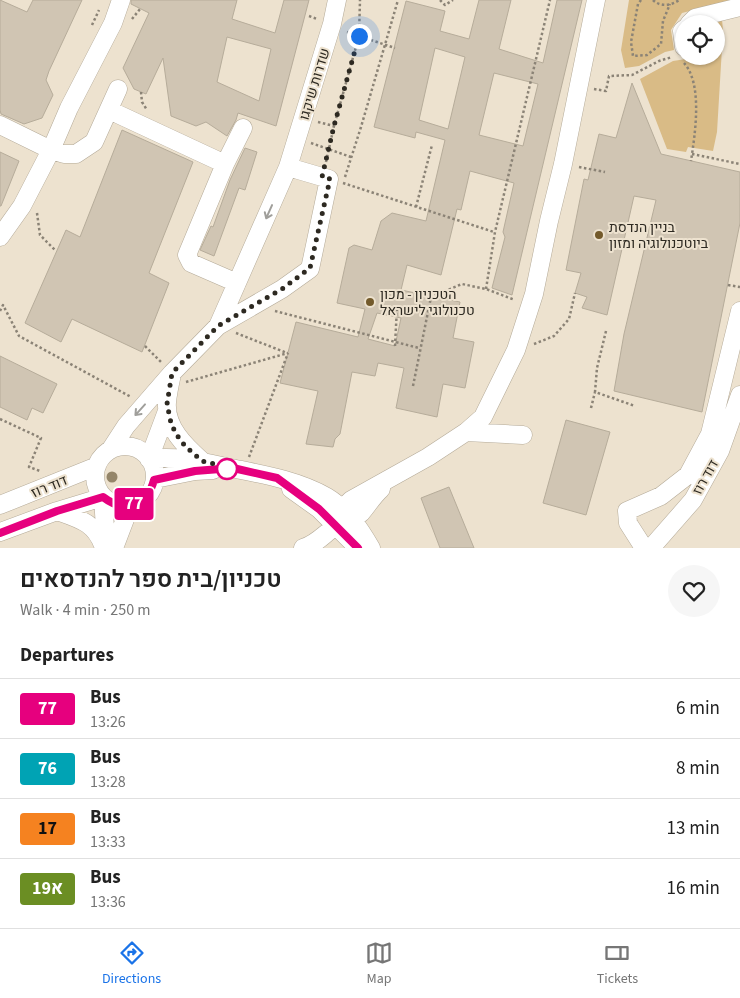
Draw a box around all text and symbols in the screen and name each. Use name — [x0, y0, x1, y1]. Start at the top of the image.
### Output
map controls — [675, 15, 725, 65]
button: locate — [675, 15, 725, 65]
your location — [347, 24, 372, 49]
street label: שדרות שיקגו — [294, 46, 335, 123]
one-way arrow — [263, 204, 273, 219]
place label: בניין הנדסת ביוטכנולוגיה ומזון — [609, 218, 709, 254]
marker: בניין הנדסת ביוטכנולוגיה ומזון — [593, 229, 605, 241]
place label: הטכניון - מכון טכנולוגי לישראל — [380, 285, 475, 321]
marker: הטכניון - מכון טכנולוגי לישראל — [364, 296, 376, 308]
one-way arrow — [135, 403, 146, 416]
street label: דוד רוז — [688, 456, 724, 499]
unlabelled marker — [216, 458, 238, 480]
street label: דוד רוז — [28, 471, 70, 503]
line badge: 77 — [112, 488, 156, 520]
text: 77 — [124, 491, 144, 516]
text: טכניון/בית ספר להנדסאים — [20, 562, 281, 597]
button: heart — [668, 565, 720, 617]
text: Walk · 4 min · 250 m — [20, 599, 151, 621]
text: Departures — [20, 642, 114, 669]
text: Bus — [90, 684, 121, 711]
text: 6 min — [676, 695, 720, 722]
text: 77 — [38, 696, 57, 721]
text: 13:26 — [90, 711, 126, 733]
text: Bus — [90, 744, 121, 771]
text: 8 min — [676, 755, 720, 782]
text: 76 — [38, 756, 57, 781]
text: 13:28 — [90, 771, 126, 793]
text: Bus — [90, 804, 121, 831]
text: 13 min — [666, 815, 720, 842]
text: 17 — [38, 816, 57, 841]
text: 13:33 — [90, 831, 126, 853]
text: Bus — [90, 864, 121, 891]
text: 16 min — [666, 875, 720, 902]
text: 19א — [32, 876, 63, 901]
text: 13:36 — [90, 891, 126, 913]
tab: Directions — [102, 939, 161, 989]
tab: Map — [365, 939, 393, 989]
tab: Tickets — [597, 939, 638, 989]

